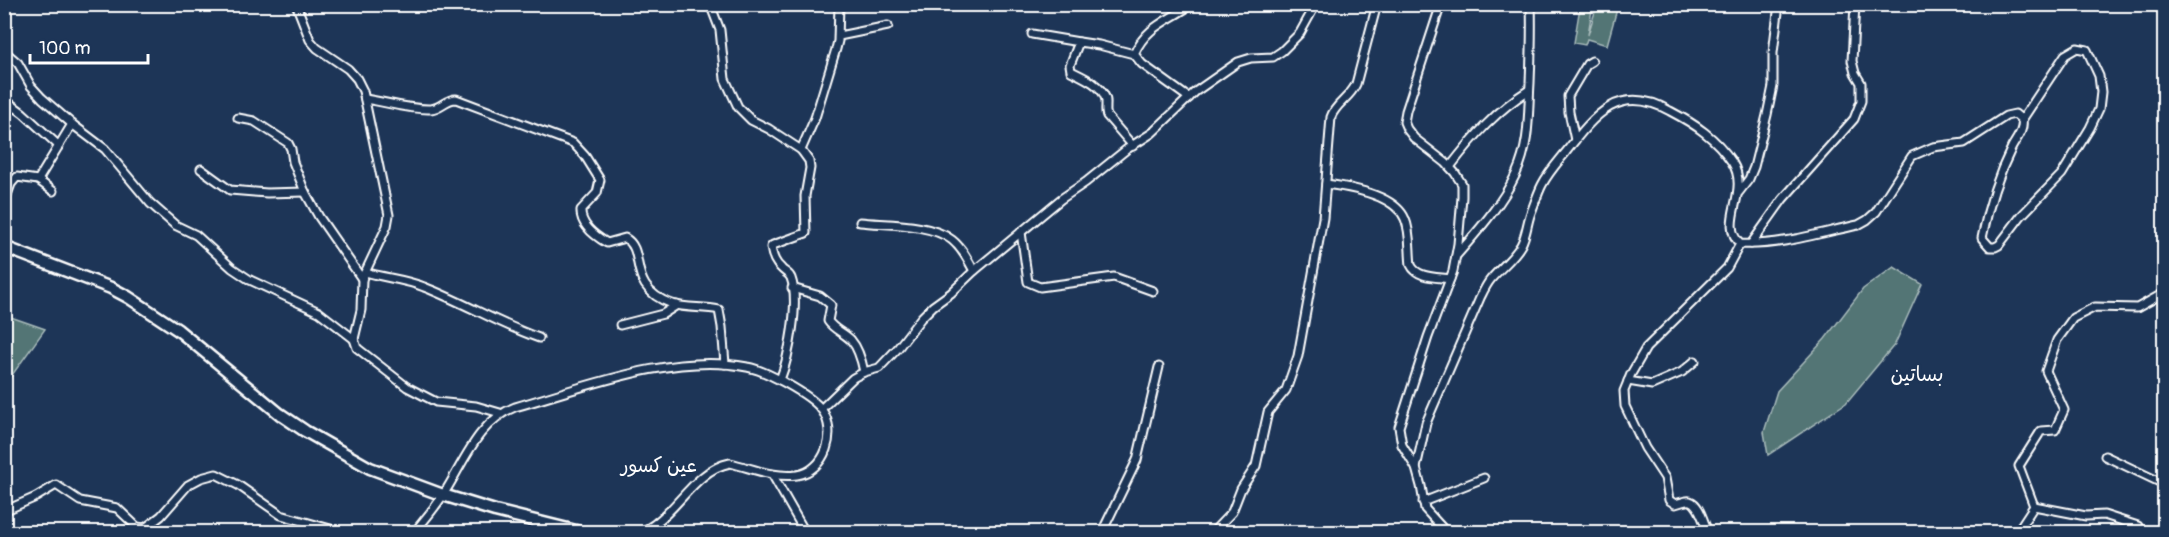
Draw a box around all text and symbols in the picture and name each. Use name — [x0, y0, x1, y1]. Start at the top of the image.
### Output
scale bar — [30, 27, 148, 65]
text: 100 m — [39, 37, 91, 60]
district label: بساتين — [1891, 362, 1943, 387]
district label: عين كسور — [619, 453, 697, 478]

